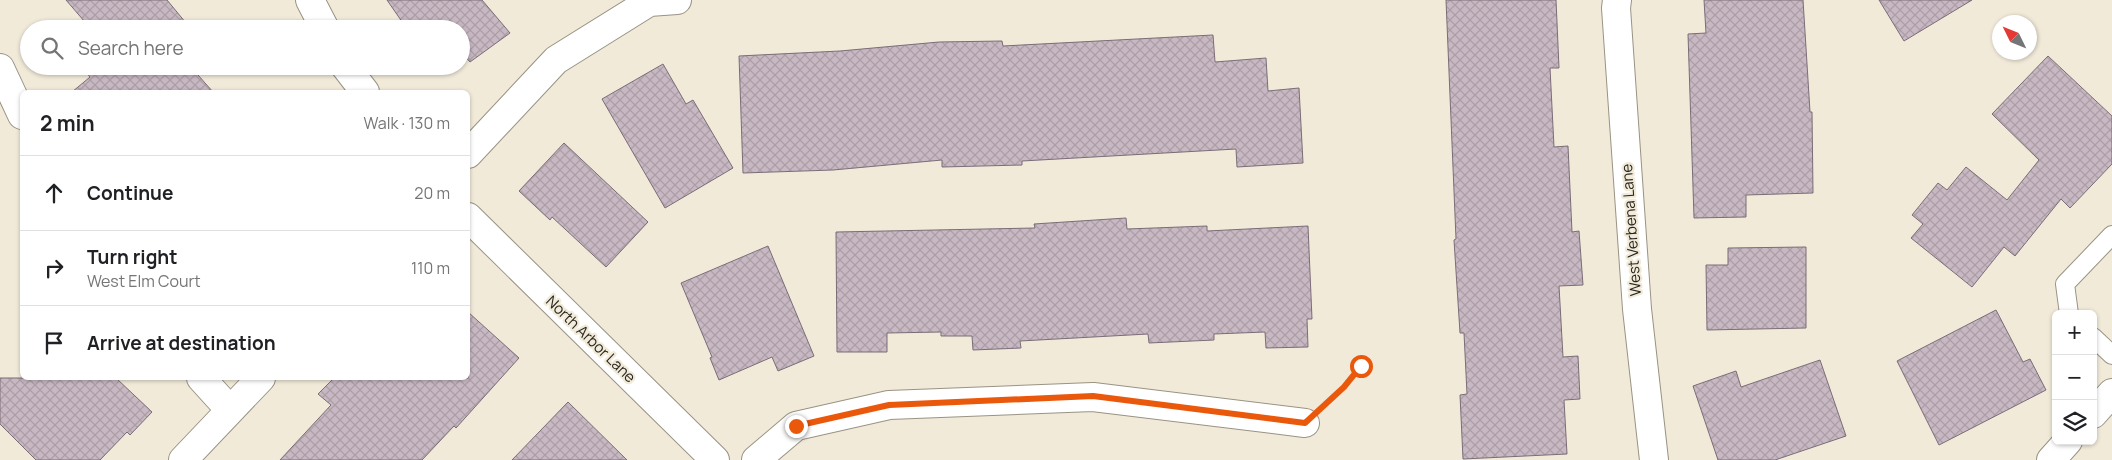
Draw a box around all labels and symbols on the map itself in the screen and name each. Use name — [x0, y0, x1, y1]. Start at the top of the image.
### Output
north arrow — [1992, 15, 2037, 60]
street label: West Verbena Lane — [1616, 163, 1646, 297]
street label: North Arbor Lane — [542, 291, 641, 387]
route start — [1350, 355, 1373, 378]
route end — [785, 415, 808, 438]

